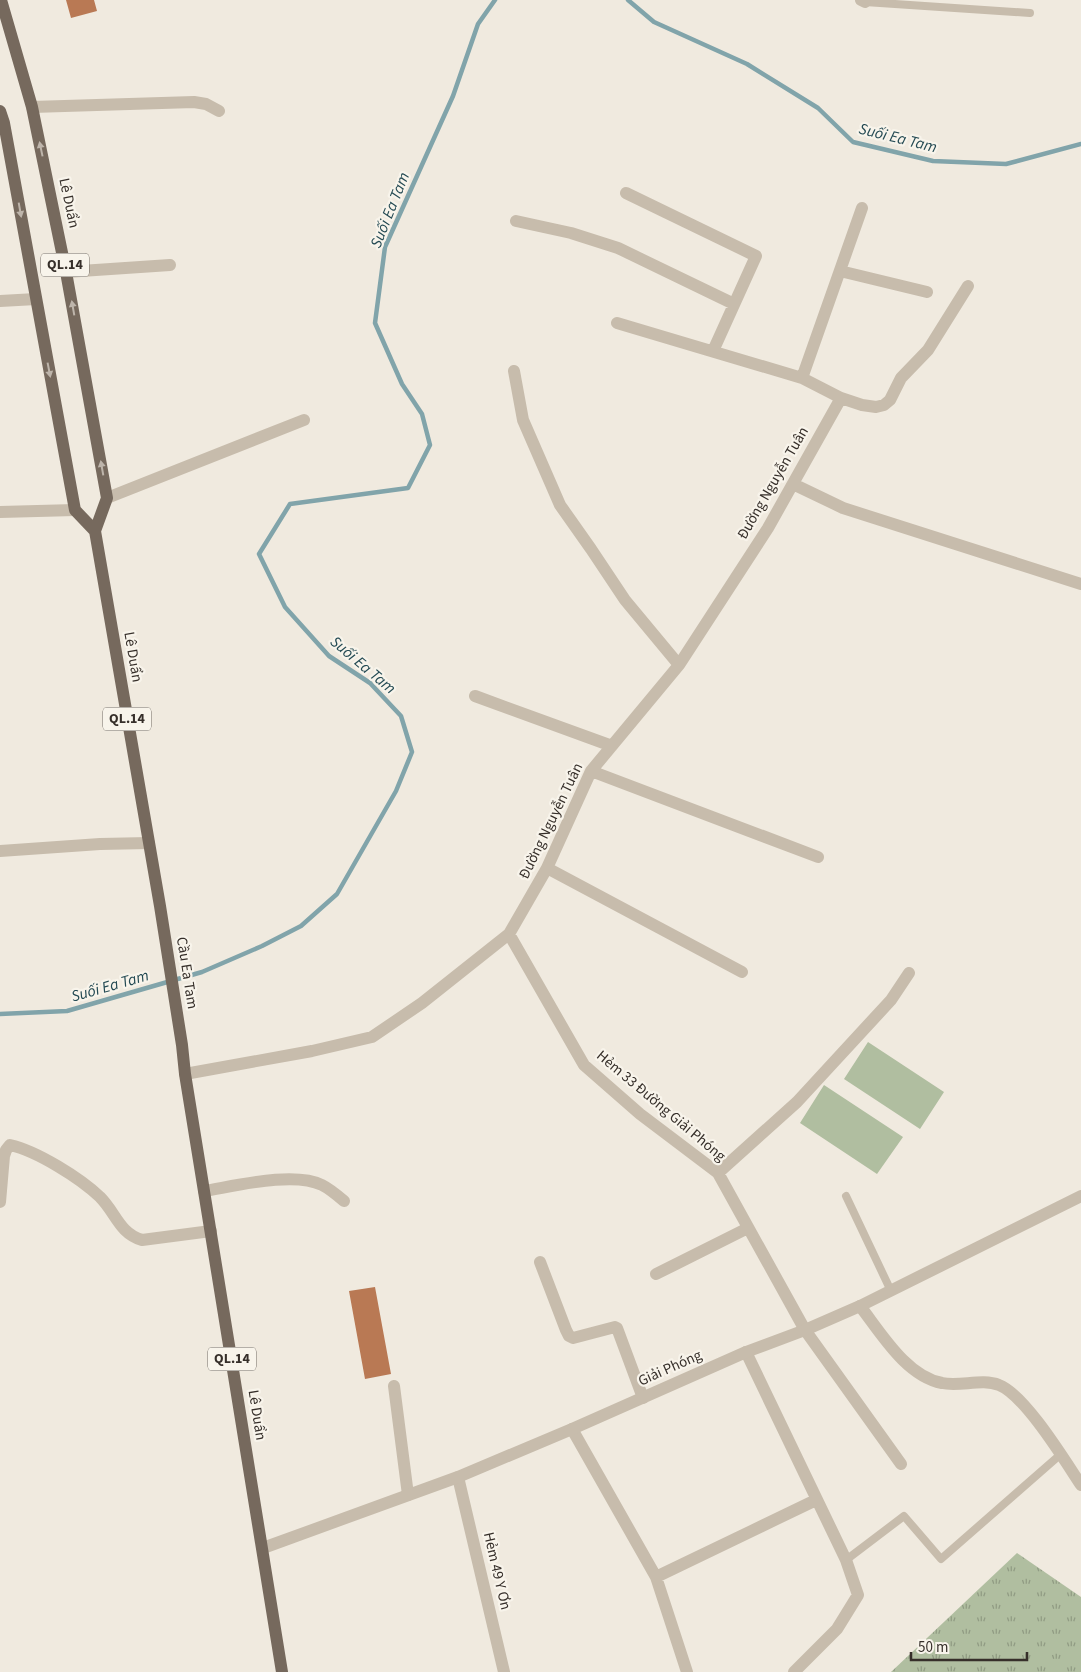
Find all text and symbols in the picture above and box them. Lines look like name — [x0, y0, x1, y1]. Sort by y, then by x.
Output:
water label: Suối Ea Tam — [857, 118, 939, 158]
one-way arrow — [37, 141, 45, 156]
water label: Suối Ea Tam — [365, 169, 415, 251]
street label: Lê Duẩn — [53, 176, 85, 230]
one-way arrow — [16, 203, 24, 219]
road number: QL.14 — [41, 254, 89, 276]
one-way arrow — [69, 300, 77, 315]
one-way arrow — [45, 362, 53, 378]
street label: Đường Nguyễn Tuân — [732, 423, 814, 543]
one-way arrow — [97, 459, 105, 475]
street label: Lê Duẩn — [118, 630, 148, 684]
water label: Suối Ea Tam — [325, 631, 401, 699]
road number: QL.14 — [103, 708, 151, 731]
street label: Đường Nguyễn Tuân — [514, 759, 588, 883]
street label: Cầu Ea Tam — [171, 935, 203, 1011]
water label: Suối Ea Tam — [69, 964, 151, 1008]
street label: Hẻm 33 Đường Giải Phóng — [592, 1046, 730, 1167]
street label: Giải Phóng — [635, 1344, 706, 1391]
road number: QL.14 — [208, 1348, 256, 1370]
street label: Lê Duẩn — [243, 1388, 271, 1442]
street label: Hẻm 49 Y Ơn — [478, 1530, 516, 1612]
scale bar — [911, 1630, 1027, 1662]
text: 50 m — [918, 1637, 948, 1658]

